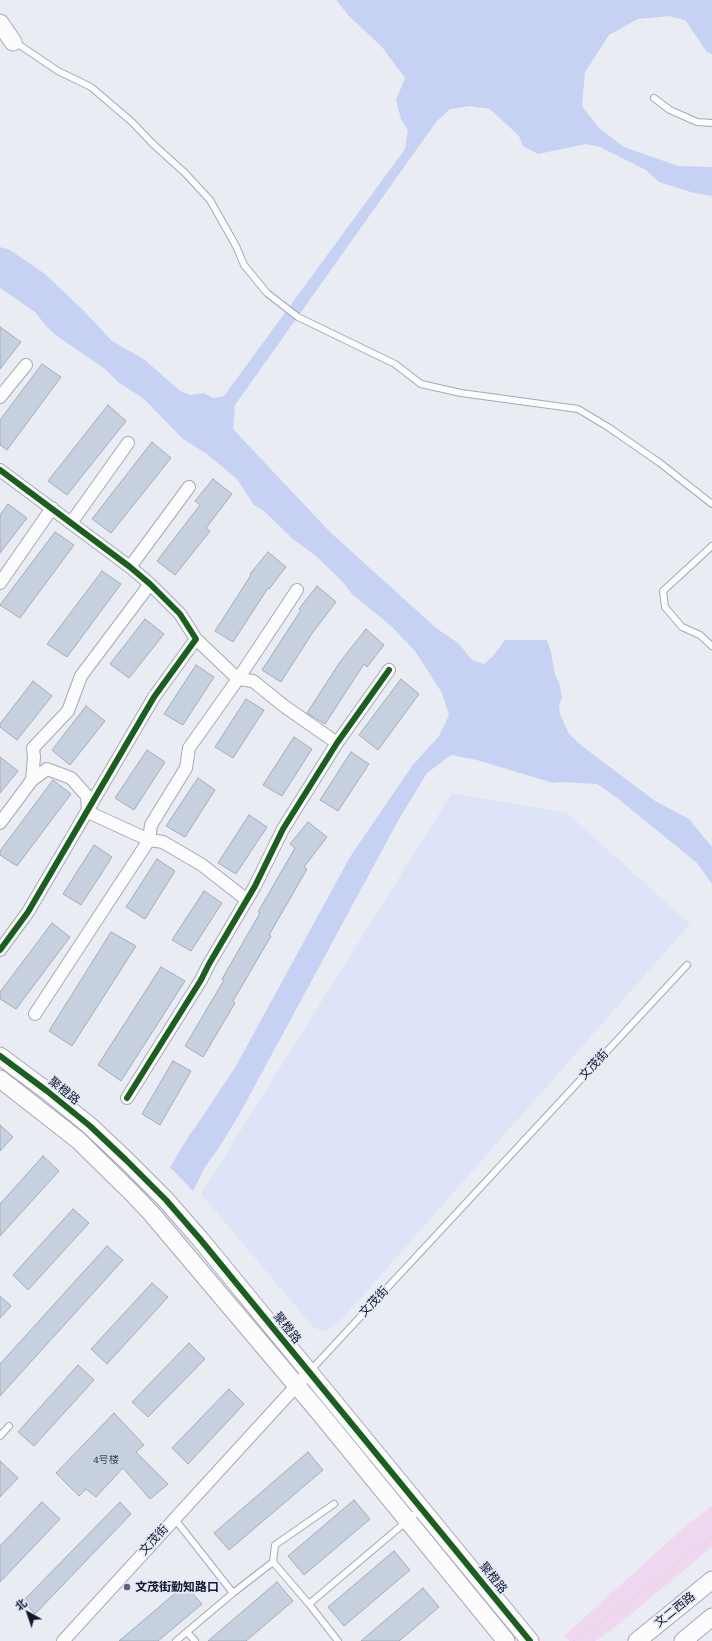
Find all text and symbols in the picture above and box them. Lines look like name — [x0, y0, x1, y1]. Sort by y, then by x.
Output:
street label: 文茂街 — [576, 1047, 612, 1083]
street label: 聚橙路 — [45, 1074, 83, 1108]
street label: 文茂街 — [356, 1284, 392, 1320]
street label: 聚橙路 — [270, 1309, 304, 1347]
house number: 4号楼 — [93, 1454, 119, 1466]
street label: 文茂街 — [137, 1522, 171, 1558]
street label: 聚橙路 — [476, 1559, 510, 1597]
place label: 文茂街勤知路口 — [135, 1580, 219, 1594]
marker: 文茂街勤知路口 — [122, 1582, 132, 1592]
street label: 文二西路 — [652, 1589, 698, 1631]
north arrow — [8, 1593, 48, 1633]
text: 北 — [11, 1594, 30, 1613]

